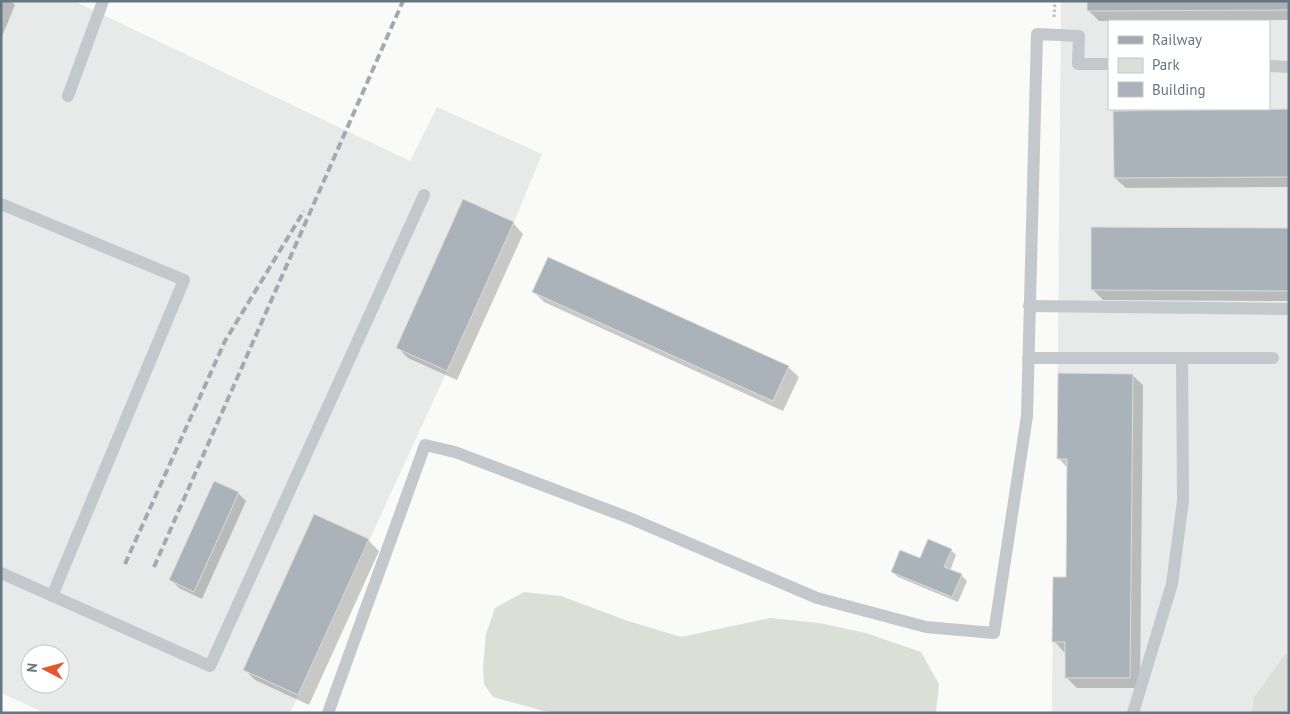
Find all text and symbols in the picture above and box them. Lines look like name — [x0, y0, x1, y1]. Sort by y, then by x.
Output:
legend — [1108, 20, 1270, 110]
text: Railway — [1152, 30, 1202, 49]
text: Park — [1152, 55, 1180, 74]
text: Building — [1152, 80, 1206, 99]
north arrow — [20, 644, 70, 694]
text: N — [23, 662, 42, 673]

